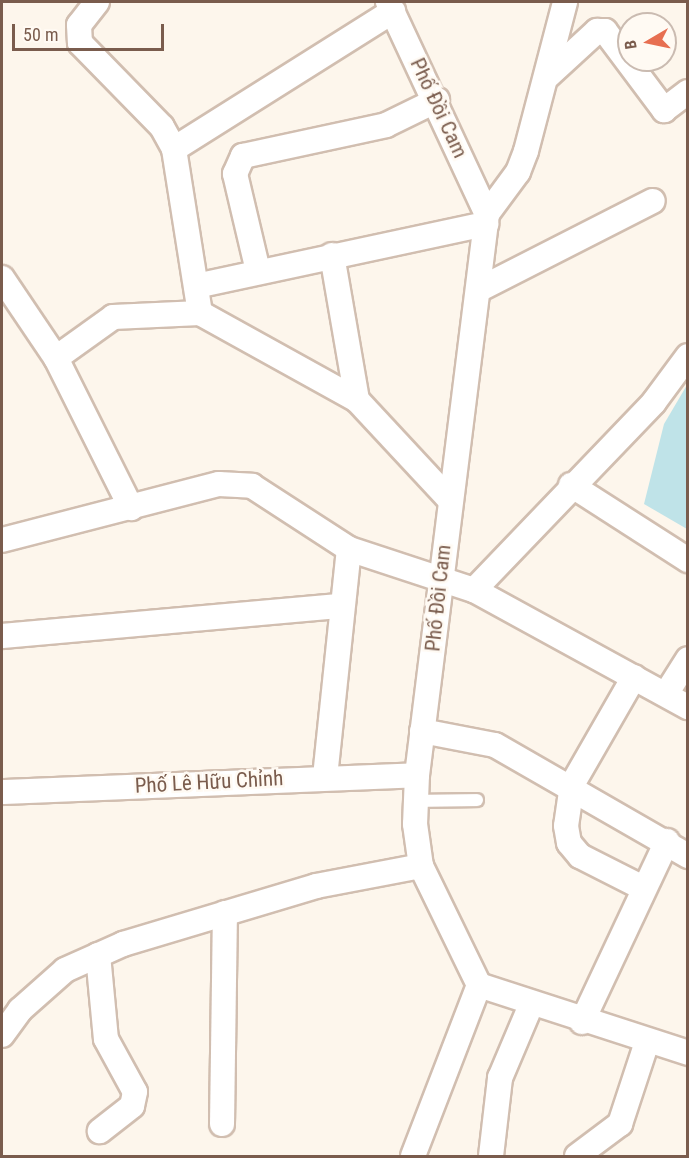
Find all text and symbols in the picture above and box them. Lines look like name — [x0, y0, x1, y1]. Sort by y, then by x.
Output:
scale bar — [15, 12, 166, 50]
north arrow — [617, 12, 677, 72]
text: 50 m — [23, 24, 58, 45]
text: B — [621, 39, 641, 51]
street label: Phố Đồi Cam — [405, 54, 473, 162]
street label: Phố Đồi Cam — [420, 543, 456, 653]
street label: Phố Lê Hữu Chỉnh — [134, 766, 284, 798]

